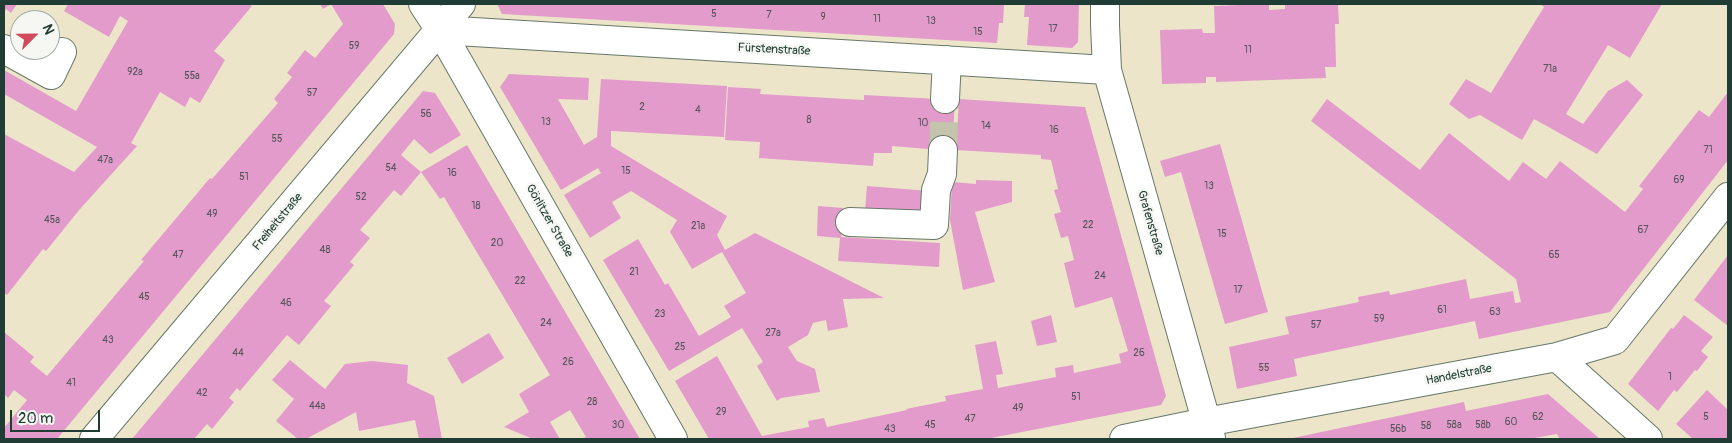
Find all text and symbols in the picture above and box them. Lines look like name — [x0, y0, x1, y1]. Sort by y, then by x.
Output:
house number: 5 — [711, 8, 717, 20]
house number: 7 — [766, 9, 772, 21]
north arrow — [10, 10, 60, 60]
house number: 9 — [820, 11, 826, 23]
house number: 11 — [873, 13, 881, 25]
house number: 13 — [926, 15, 936, 27]
text: N — [39, 22, 58, 37]
house number: 17 — [1048, 23, 1058, 35]
house number: 15 — [973, 26, 983, 38]
house number: 59 — [349, 40, 359, 52]
street label: Fürstenstraße — [737, 41, 811, 59]
house number: 11 — [1244, 44, 1252, 56]
house number: 71a — [1543, 63, 1557, 75]
house number: 92a — [127, 66, 143, 78]
house number: 55a — [184, 70, 200, 82]
house number: 57 — [307, 87, 317, 99]
house number: 2 — [639, 101, 645, 113]
house number: 4 — [695, 104, 701, 116]
house number: 56 — [420, 108, 432, 120]
house number: 8 — [806, 114, 812, 126]
house number: 13 — [541, 116, 551, 128]
house number: 10 — [918, 117, 928, 129]
house number: 14 — [981, 120, 991, 132]
house number: 16 — [1049, 124, 1059, 136]
house number: 55 — [272, 133, 282, 145]
house number: 71 — [1703, 144, 1713, 156]
house number: 47a — [97, 154, 113, 166]
house number: 54 — [385, 162, 397, 174]
house number: 15 — [621, 165, 631, 177]
house number: 16 — [447, 167, 457, 179]
house number: 51 — [239, 171, 249, 183]
house number: 69 — [1674, 174, 1684, 186]
house number: 13 — [1204, 180, 1214, 192]
street label: Görlitzer Straße — [522, 182, 576, 260]
street label: Grafenstraße — [1134, 189, 1166, 257]
street label: Freiheitstraße — [250, 190, 306, 254]
house number: 52 — [355, 191, 367, 203]
house number: 18 — [472, 200, 480, 212]
house number: 49 — [207, 208, 217, 220]
house number: 45a — [44, 214, 60, 226]
house number: 22 — [1082, 219, 1094, 231]
house number: 21a — [691, 220, 705, 232]
house number: 67 — [1637, 224, 1649, 236]
house number: 15 — [1217, 228, 1227, 240]
house number: 20 — [491, 237, 503, 249]
house number: 48 — [320, 244, 330, 256]
house number: 47 — [172, 249, 184, 261]
house number: 65 — [1548, 249, 1560, 261]
house number: 21 — [629, 266, 639, 278]
house number: 24 — [1094, 270, 1106, 282]
house number: 22 — [514, 275, 526, 287]
house number: 17 — [1233, 284, 1243, 296]
house number: 45 — [138, 291, 150, 303]
house number: 46 — [280, 297, 292, 309]
house number: 61 — [1437, 304, 1447, 316]
house number: 63 — [1489, 306, 1501, 318]
house number: 23 — [655, 308, 665, 320]
house number: 59 — [1374, 313, 1384, 325]
house number: 24 — [540, 317, 552, 329]
house number: 57 — [1311, 319, 1321, 331]
house number: 27a — [765, 327, 781, 339]
house number: 43 — [102, 334, 114, 346]
house number: 25 — [674, 341, 686, 353]
house number: 44 — [232, 347, 244, 359]
house number: 26 — [1133, 347, 1145, 359]
house number: 26 — [562, 356, 574, 368]
house number: 55 — [1259, 362, 1269, 374]
street label: Handelstraße — [1425, 362, 1493, 388]
house number: 1 — [1668, 371, 1672, 383]
house number: 41 — [66, 377, 76, 389]
house number: 42 — [196, 387, 208, 399]
house number: 51 — [1071, 391, 1081, 403]
house number: 28 — [587, 396, 597, 408]
scale bar — [12, 400, 102, 432]
house number: 44a — [309, 400, 325, 412]
house number: 49 — [1013, 402, 1023, 414]
house number: 29 — [716, 406, 726, 418]
text: 20 m — [18, 409, 53, 428]
house number: 62 — [1532, 411, 1544, 423]
house number: 5 — [1703, 411, 1709, 423]
house number: 47 — [964, 413, 976, 425]
house number: 60 — [1505, 416, 1517, 428]
house number: 30 — [612, 419, 624, 431]
house number: 45 — [924, 419, 936, 431]
house number: 58a — [1446, 419, 1462, 431]
house number: 58b — [1475, 419, 1491, 431]
house number: 58 — [1421, 420, 1431, 432]
house number: 43 — [884, 423, 896, 435]
house number: 56b — [1390, 423, 1406, 435]

